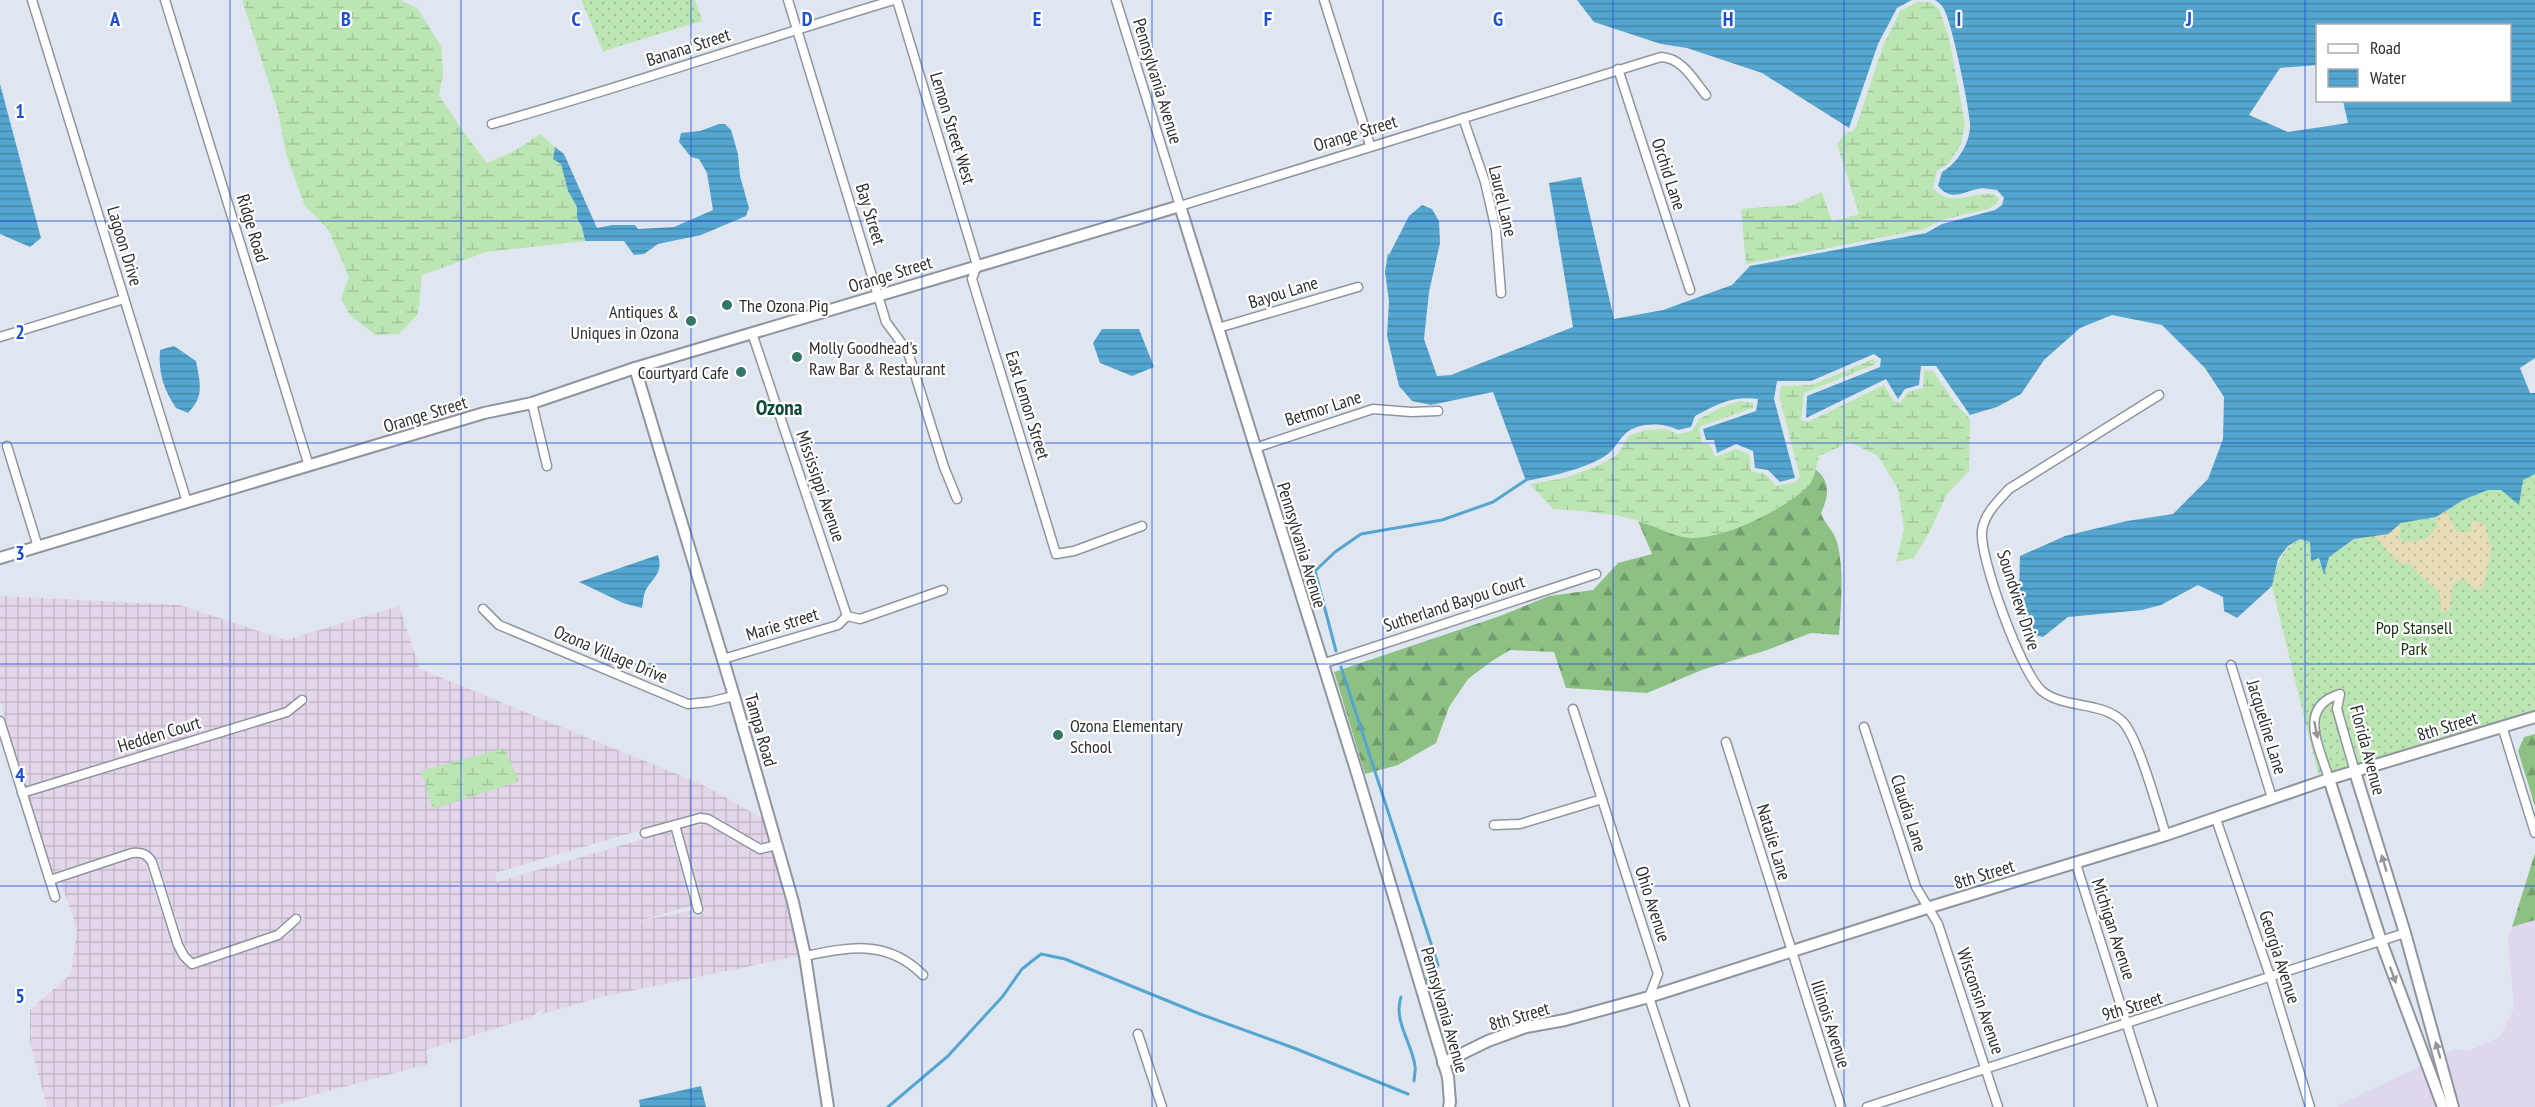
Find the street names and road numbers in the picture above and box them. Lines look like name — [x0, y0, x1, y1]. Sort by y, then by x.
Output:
street label: Pennsylvania Avenue — [1128, 16, 1188, 146]
street label: Banana Street — [643, 23, 733, 71]
street label: Lemon Street West — [925, 69, 981, 187]
street label: Orange Street — [1310, 109, 1400, 157]
street label: Orchid Lane — [1647, 135, 1691, 213]
street label: Laurel Lane — [1484, 163, 1522, 239]
street label: Bay Street — [851, 181, 891, 248]
street label: Ridge Road — [232, 191, 274, 265]
street label: Lagoon Drive — [102, 203, 148, 289]
street label: Orange Street — [845, 250, 935, 298]
street label: Bayou Lane — [1245, 271, 1321, 313]
street label: East Lemon Street — [1001, 348, 1055, 462]
street label: Betmor Lane — [1282, 385, 1364, 431]
street label: Orange Street — [380, 390, 470, 438]
street label: Mississippi Avenue — [791, 427, 851, 545]
street label: Pennsylvania Avenue — [1272, 480, 1332, 610]
street label: Soundview Drive — [1992, 547, 2046, 653]
street label: Sutherland Bayou Court — [1380, 569, 1528, 637]
street label: Marie street — [743, 602, 821, 646]
street label: Ozona Village Drive — [551, 620, 671, 688]
street label: Jacqueline Lane — [2241, 676, 2292, 777]
street label: Tampa Road — [740, 691, 782, 769]
street label: Florida Avenue — [2345, 703, 2391, 797]
street label: 8th Street — [2414, 706, 2480, 746]
street label: Hedden Court — [115, 710, 203, 757]
street label: Claudia Lane — [1886, 771, 1932, 855]
street label: Natalie Lane — [1752, 801, 1796, 883]
street label: 8th Street — [1951, 854, 2017, 894]
street label: Ohio Avenue — [1630, 863, 1676, 945]
street label: Michigan Avenue — [2087, 875, 2141, 983]
street label: Georgia Avenue — [2254, 908, 2306, 1006]
street label: Pennsylvania Avenue — [1416, 944, 1474, 1076]
street label: Wisconsin Avenue — [1952, 945, 2010, 1057]
street label: Illinois Avenue — [1806, 977, 1856, 1071]
street label: 9th Street — [2099, 986, 2165, 1026]
street label: 8th Street — [1486, 996, 1552, 1036]

